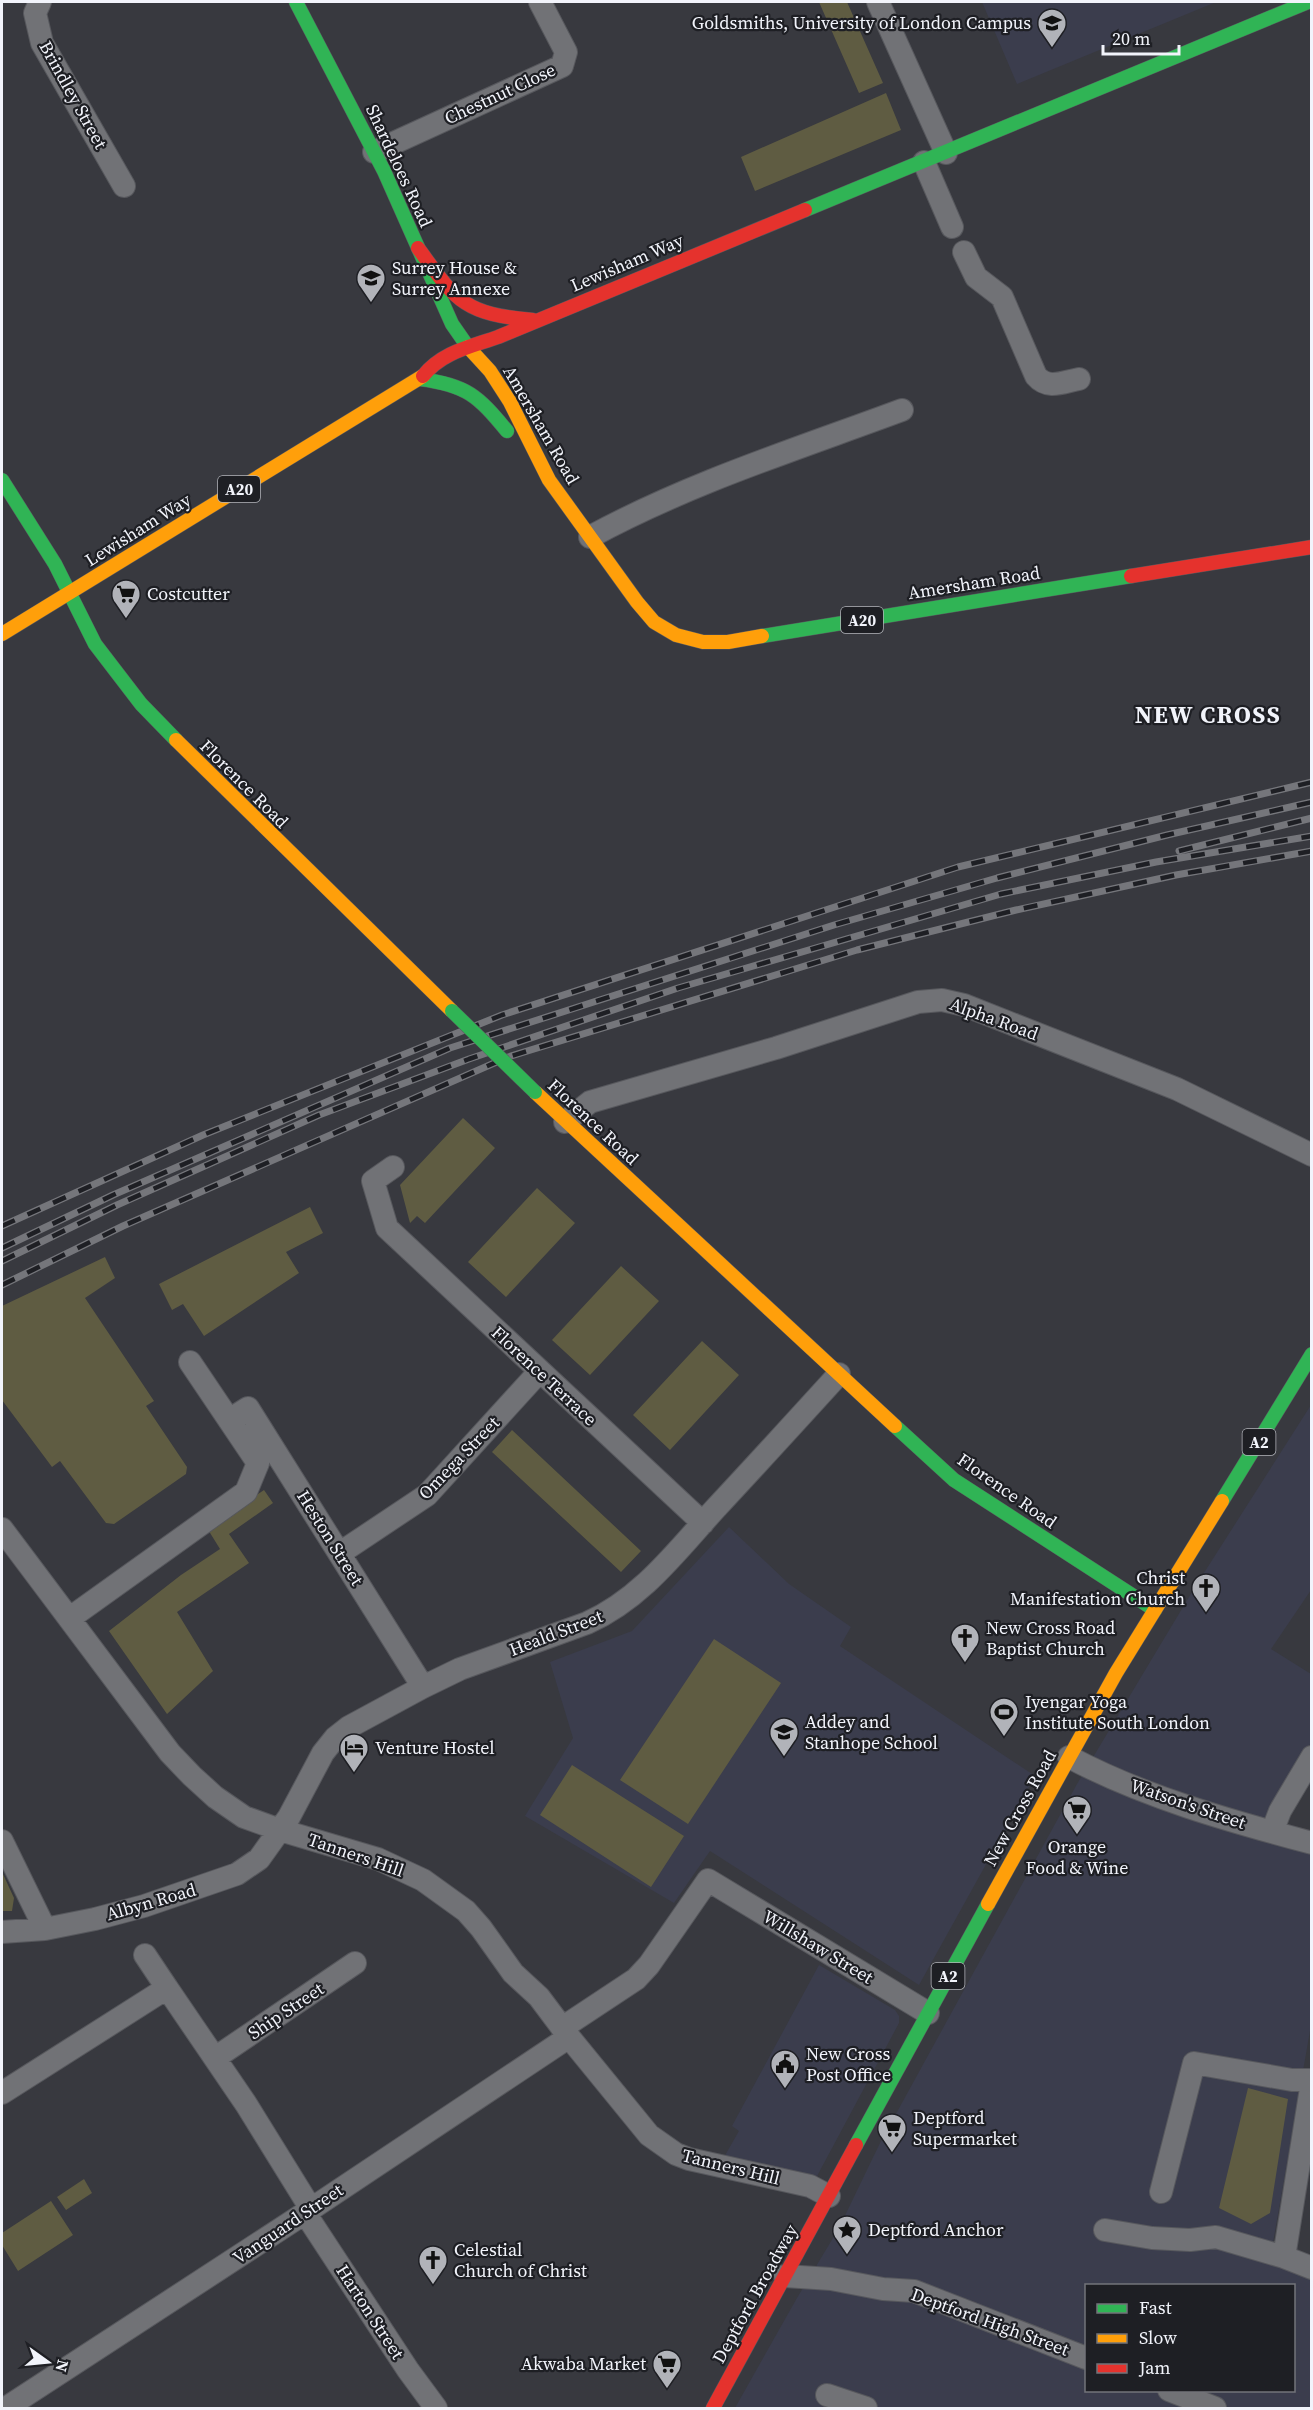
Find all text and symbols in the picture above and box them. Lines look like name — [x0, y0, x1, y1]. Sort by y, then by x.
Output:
school or university icon: Goldsmiths, University of London Campus — [1036, 7, 1068, 49]
place label: Goldsmiths, University of London Campus — [692, 10, 1031, 35]
scale bar — [1103, 18, 1180, 56]
text: 20 m — [1112, 26, 1150, 51]
street label: Brindley Street — [33, 36, 113, 153]
street label: Chestnut Close — [440, 57, 559, 130]
street label: Shardeloes Road — [360, 100, 439, 231]
street label: Lewisham Way — [566, 227, 688, 298]
place label: Surrey House & Surrey Annexe — [392, 255, 517, 301]
school or university icon: Surrey House & Surrey Annexe — [355, 262, 387, 304]
street label: Amersham Road — [497, 361, 586, 489]
road number: A20 — [218, 476, 260, 502]
street label: Lewisham Way — [80, 487, 196, 572]
street label: Amersham Road — [906, 560, 1042, 605]
supermarket icon: Costcutter — [110, 578, 142, 620]
place label: Costcutter — [147, 581, 230, 606]
road number: A20 — [841, 607, 883, 633]
district label: NEW CROSS — [1135, 698, 1281, 731]
street label: Florence Road — [194, 734, 294, 834]
street label: Alpha Road — [947, 991, 1042, 1046]
street label: Florence Road — [542, 1073, 644, 1170]
street label: Florence Terrace — [486, 1320, 603, 1431]
street label: Omega Street — [412, 1410, 505, 1505]
road number: A2 — [1242, 1429, 1276, 1455]
street label: Florence Road — [953, 1447, 1062, 1534]
street label: Heston Street — [291, 1485, 370, 1590]
place label: Christ Manifestation Church — [1010, 1565, 1185, 1611]
church icon: Christ Manifestation Church — [1190, 1572, 1222, 1614]
street label: Heald Street — [505, 1603, 606, 1662]
place label: New Cross Road Baptist Church — [986, 1615, 1115, 1661]
church icon: New Cross Road Baptist Church — [949, 1622, 981, 1664]
place label: Iyengar Yoga Institute South London — [1025, 1689, 1210, 1735]
sports icon: Iyengar Yoga Institute South London — [988, 1696, 1020, 1738]
place label: Addey and Stanhope School — [805, 1709, 938, 1755]
school or university icon: Addey and Stanhope School — [768, 1716, 800, 1758]
hotel icon: Venture Hostel — [338, 1732, 370, 1774]
place label: Venture Hostel — [375, 1735, 495, 1760]
street label: New Cross Road — [977, 1745, 1062, 1870]
street label: Watson's Street — [1127, 1772, 1249, 1835]
supermarket icon: Orange Food & Wine — [1061, 1794, 1093, 1836]
street label: Tanners Hill — [305, 1826, 407, 1883]
place label: Orange Food & Wine — [1026, 1834, 1128, 1880]
street label: Albyn Road — [103, 1877, 199, 1926]
street label: Willshaw Street — [758, 1904, 878, 1989]
road number: A2 — [932, 1963, 964, 1989]
street label: Ship Street — [243, 1976, 329, 2045]
place label: New Cross Post Office — [806, 2041, 891, 2087]
public building icon: New Cross Post Office — [769, 2048, 801, 2090]
place label: Deptford Supermarket — [913, 2105, 1017, 2151]
supermarket icon: Deptford Supermarket — [876, 2112, 908, 2154]
street label: Tanners Hill — [680, 2142, 783, 2191]
street label: Vanguard Street — [228, 2177, 348, 2270]
place icon: Deptford Anchor — [831, 2214, 863, 2256]
place label: Deptford Anchor — [868, 2217, 1004, 2242]
street label: Deptford Broadway — [706, 2219, 804, 2368]
place label: Celestial Church of Christ — [454, 2237, 587, 2283]
church icon: Celestial Church of Christ — [417, 2244, 449, 2286]
street label: Harton Street — [330, 2260, 410, 2364]
street label: Deptford High Street — [908, 2281, 1073, 2362]
legend — [1085, 2284, 1295, 2392]
text: Fast — [1139, 2295, 1172, 2320]
text: Slow — [1139, 2325, 1177, 2350]
north arrow — [18, 2332, 78, 2392]
supermarket icon: Akwaba Market — [651, 2348, 683, 2390]
place label: Akwaba Market — [521, 2351, 646, 2376]
text: Jam — [1138, 2355, 1171, 2380]
text: N — [50, 2357, 75, 2375]

